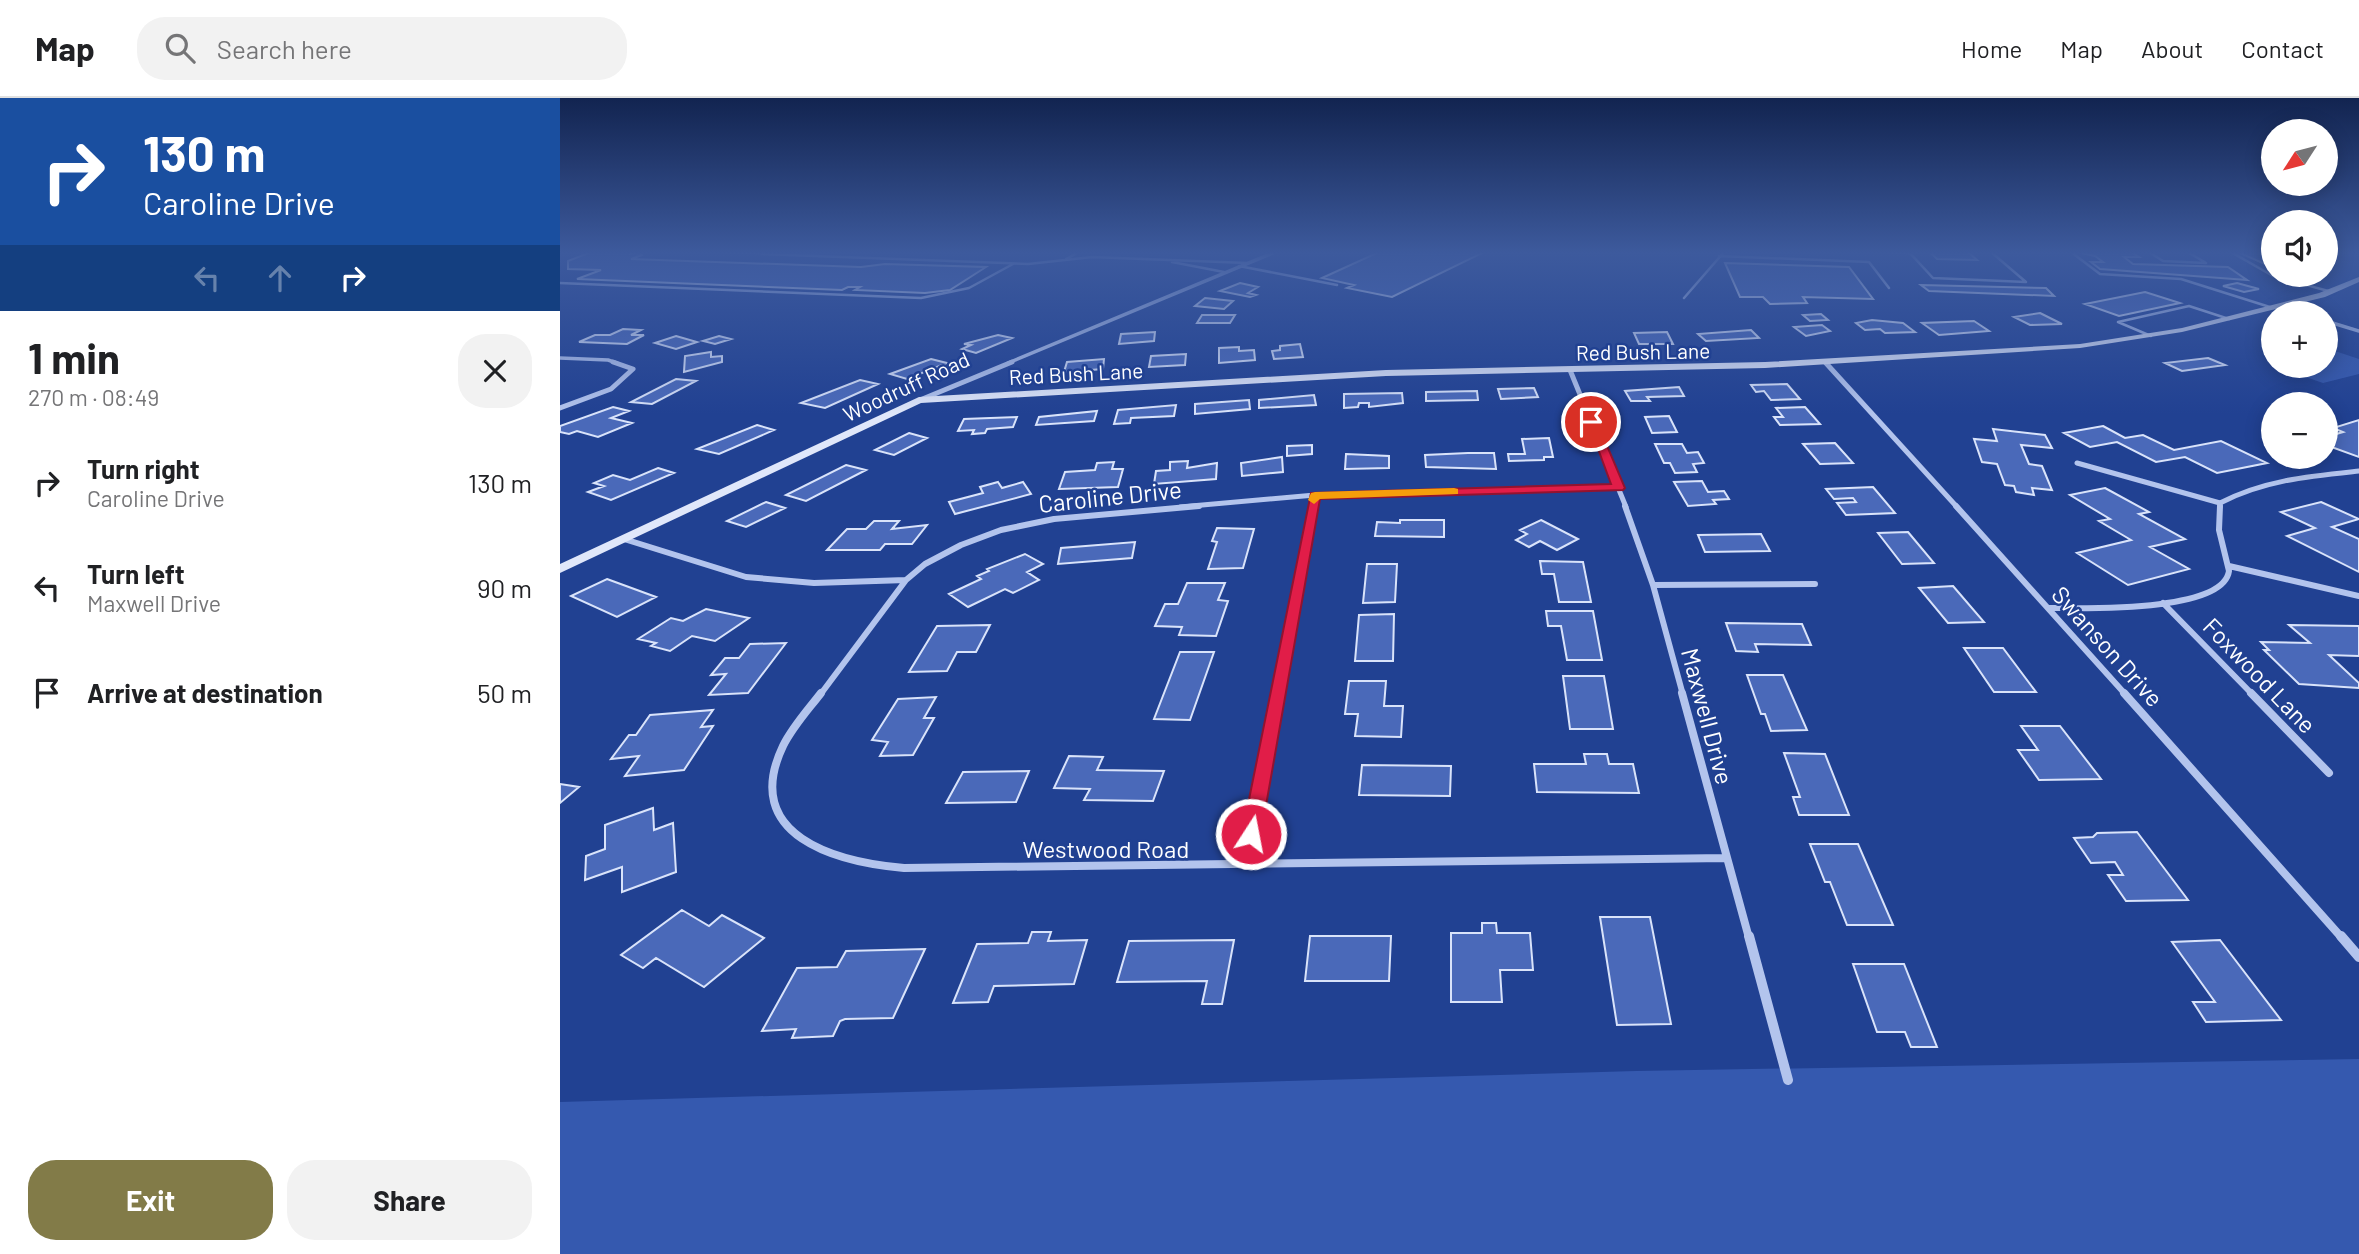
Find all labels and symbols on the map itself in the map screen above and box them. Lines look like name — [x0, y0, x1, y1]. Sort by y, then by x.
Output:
north arrow — [2261, 119, 2338, 196]
street label: Red Bush Lane — [1576, 337, 1710, 365]
street label: Woodruff Road — [839, 346, 973, 426]
street label: Red Bush Lane — [1008, 357, 1144, 389]
pin — [1561, 392, 1621, 452]
street label: Caroline Drive — [1037, 474, 1183, 518]
street label: Swanson Drive — [2046, 580, 2170, 712]
street label: Foxwood Lane — [2198, 611, 2322, 739]
street label: Maxwell Drive — [1676, 645, 1740, 787]
position arrow — [1214, 797, 1288, 871]
street label: Westwood Road — [1023, 834, 1189, 863]

